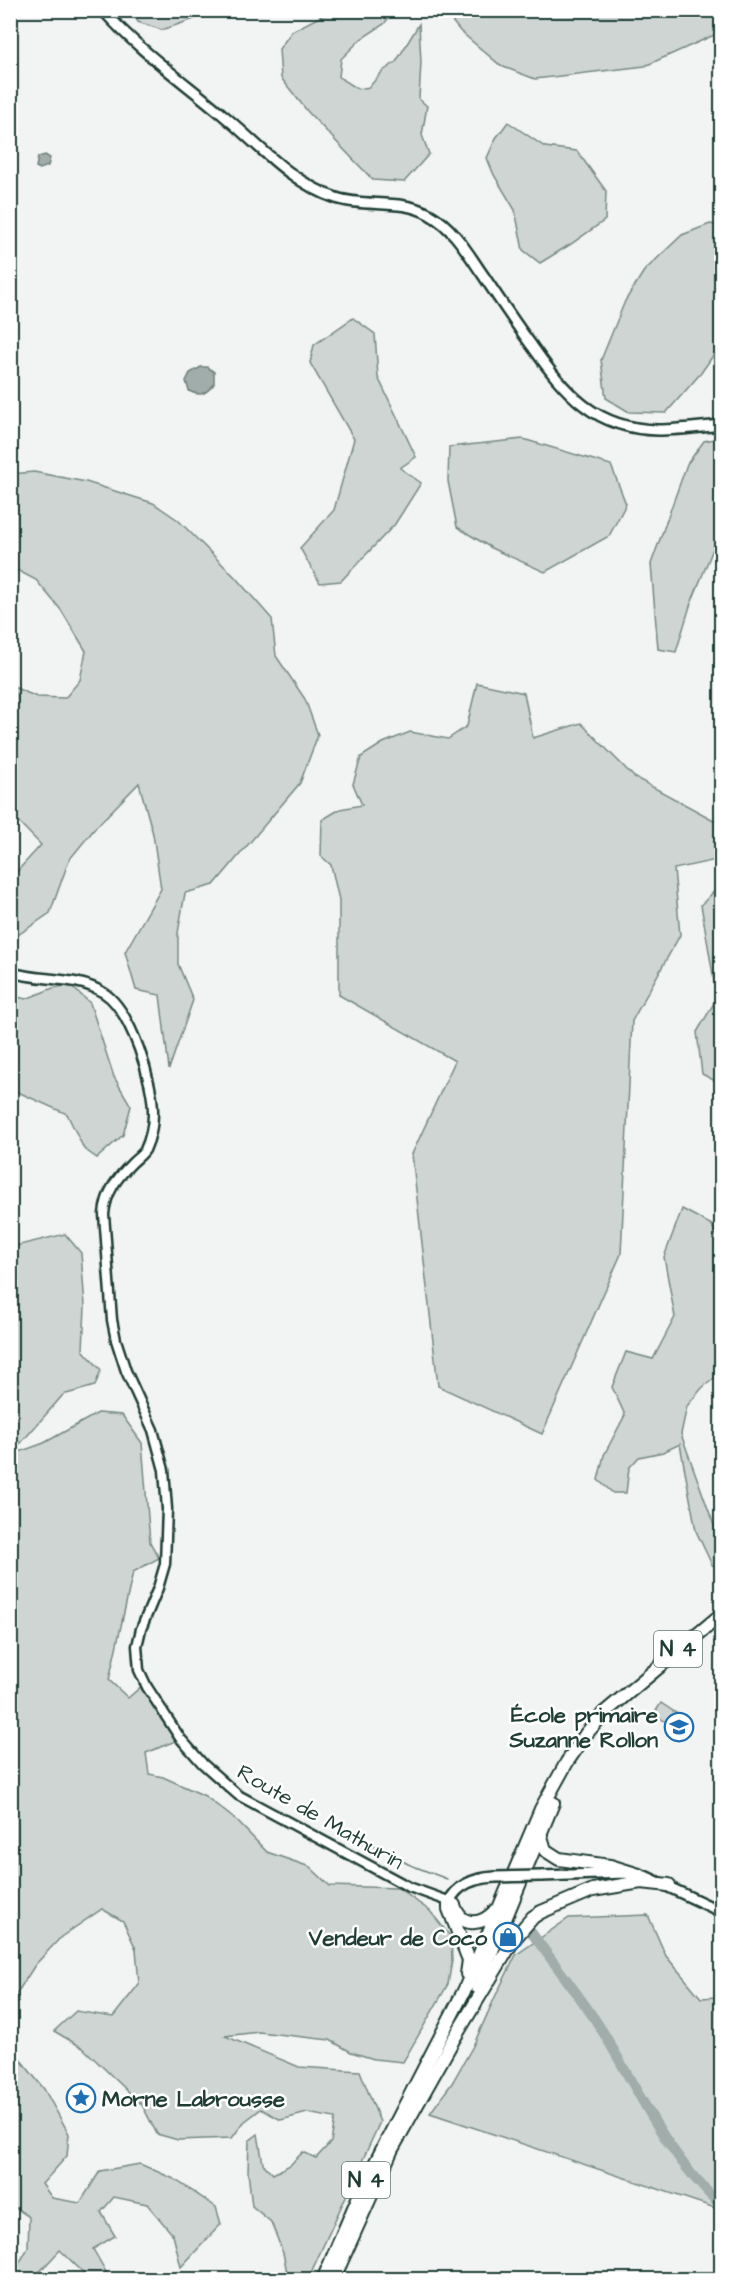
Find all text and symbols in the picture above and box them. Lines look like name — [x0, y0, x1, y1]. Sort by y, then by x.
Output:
road number: N 4 — [654, 1631, 702, 1667]
place label: École primaire Suzanne Rollon — [509, 1700, 658, 1756]
school or university icon: École primaire Suzanne Rollon — [663, 1711, 695, 1743]
street label: Route de Mathurin — [231, 1757, 409, 1878]
shop icon: Vendeur de Coco — [492, 1921, 524, 1953]
place label: Vendeur de Coco — [308, 1923, 488, 1954]
place icon: Morne Labrousse — [65, 2082, 97, 2114]
place label: Morne Labrousse — [102, 2084, 285, 2115]
road number: N 4 — [342, 2162, 390, 2198]

